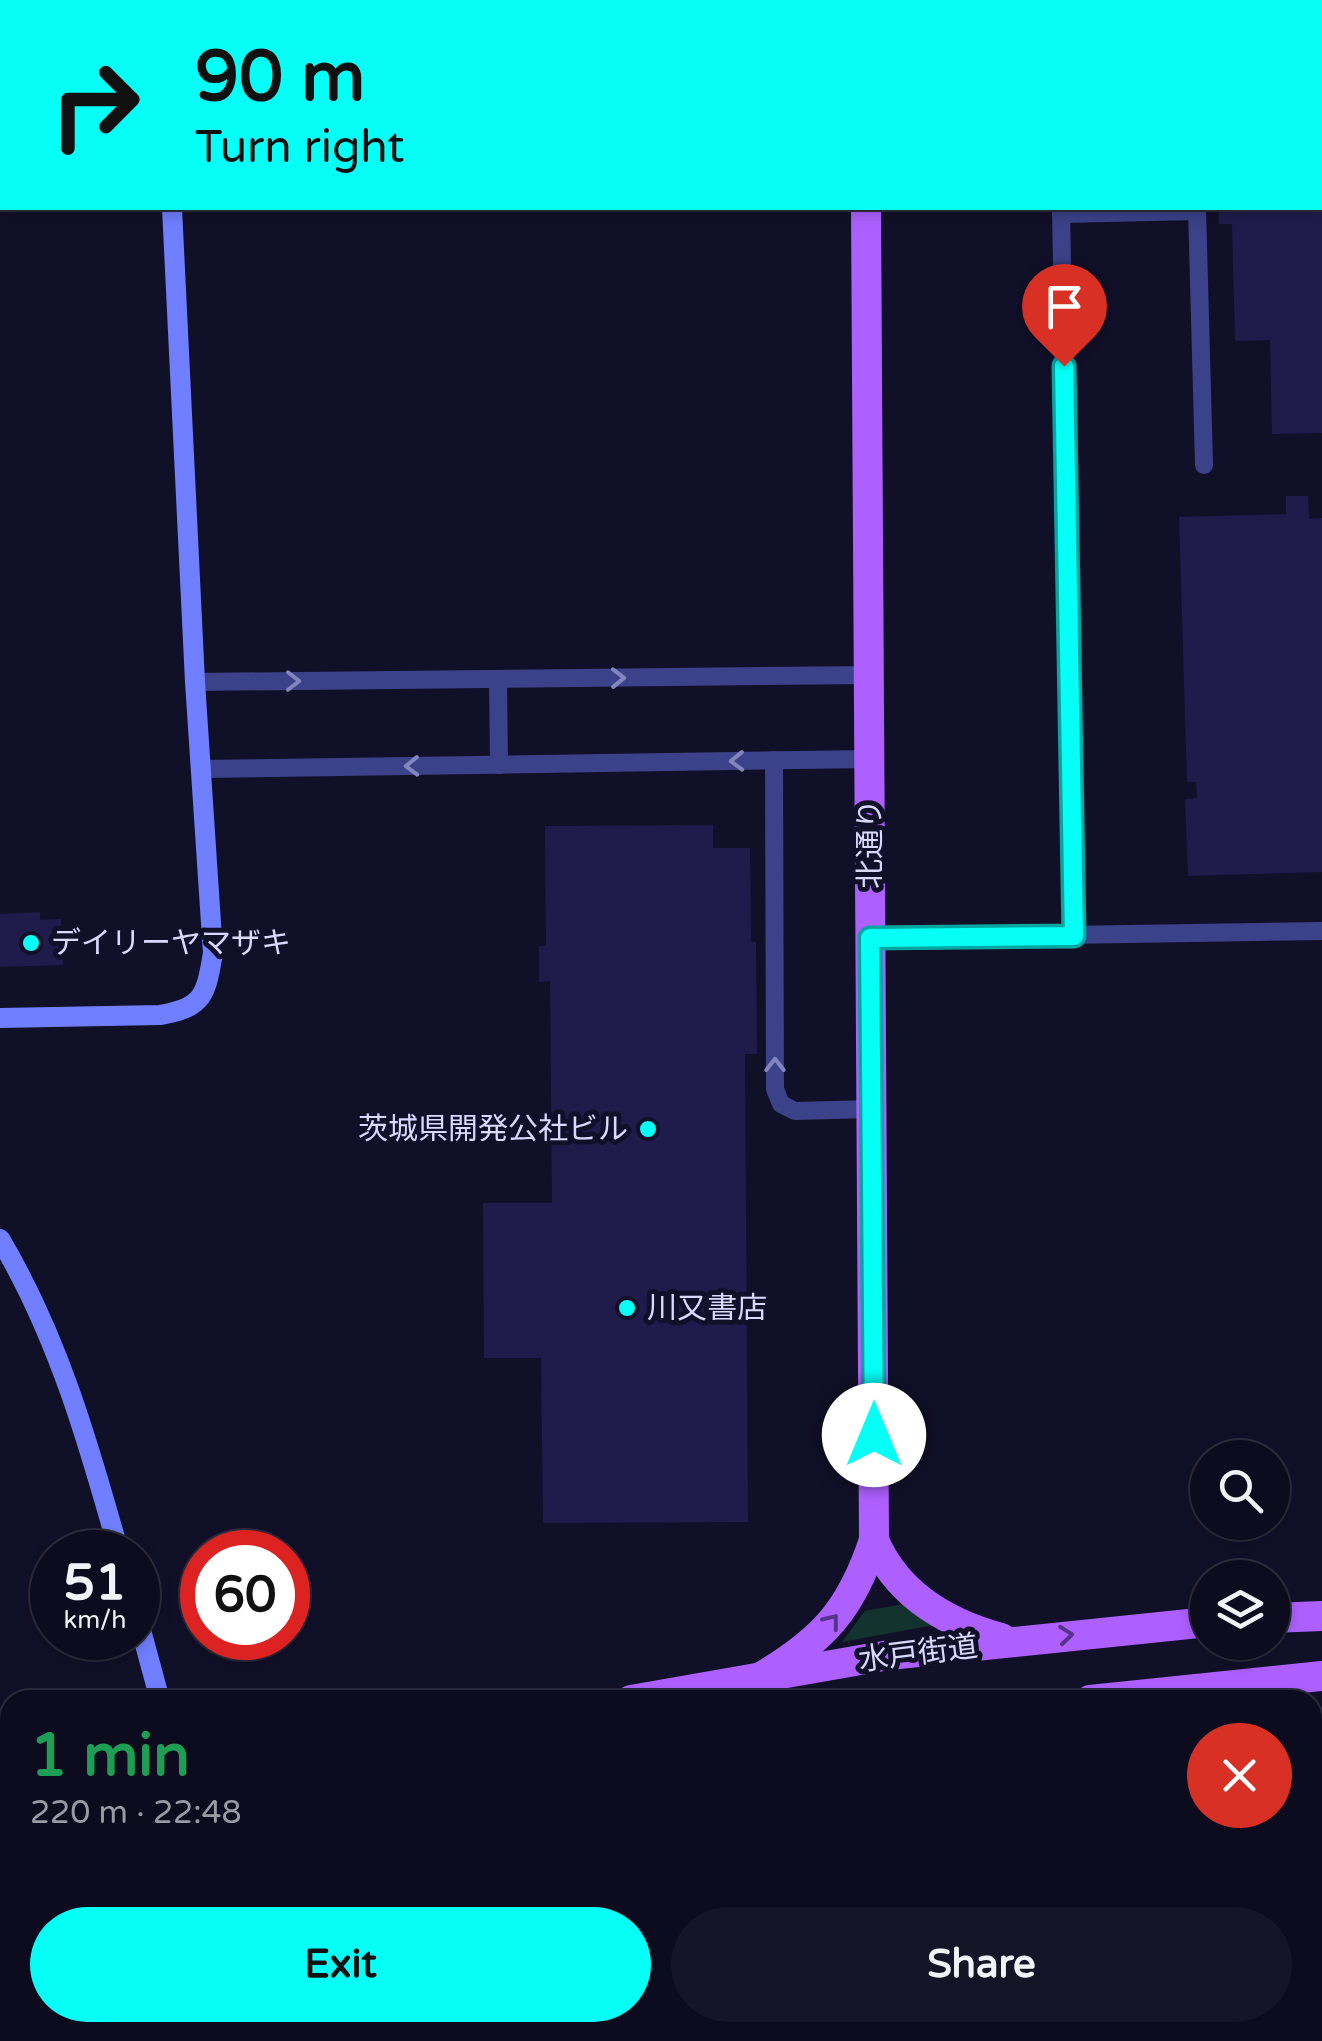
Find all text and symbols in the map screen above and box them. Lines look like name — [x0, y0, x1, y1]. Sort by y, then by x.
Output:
text: 90 m — [195, 36, 365, 120]
icon: right — [30, 40, 160, 170]
text: Turn right — [195, 121, 404, 175]
pin — [1022, 264, 1107, 367]
icon: arrive — [1037, 279, 1092, 334]
one-way arrow — [610, 667, 626, 689]
one-way arrow — [286, 670, 301, 692]
one-way arrow — [728, 750, 744, 772]
one-way arrow — [403, 755, 418, 777]
street label: 北通り — [852, 799, 889, 889]
place label: デイリーヤマザキ — [51, 925, 291, 962]
marker: デイリーヤマザキ — [20, 932, 42, 954]
one-way arrow — [764, 1056, 786, 1072]
place label: 茨城県開発公社ビル — [358, 1111, 628, 1148]
marker: 茨城県開発公社ビル — [637, 1118, 659, 1140]
place label: 川又書店 — [647, 1290, 767, 1327]
marker: 川又書店 — [616, 1297, 638, 1319]
position arrow — [822, 1383, 926, 1487]
map controls — [1190, 1440, 1290, 1660]
button: search — [1190, 1440, 1290, 1540]
speed limit sign: 60 — [180, 1530, 310, 1660]
text: 51 — [64, 1553, 126, 1613]
button: layers — [1190, 1560, 1290, 1660]
text: km/h — [64, 1605, 126, 1635]
one-way arrow — [820, 1614, 838, 1632]
one-way arrow — [1058, 1625, 1074, 1646]
street label: 水戸街道 — [856, 1628, 980, 1679]
text: 1 min — [30, 1720, 190, 1792]
button: close — [1187, 1723, 1292, 1828]
text: 220 m · 22:48 — [30, 1794, 242, 1832]
button: Exit — [30, 1907, 651, 2022]
button: Share — [671, 1907, 1292, 2022]

